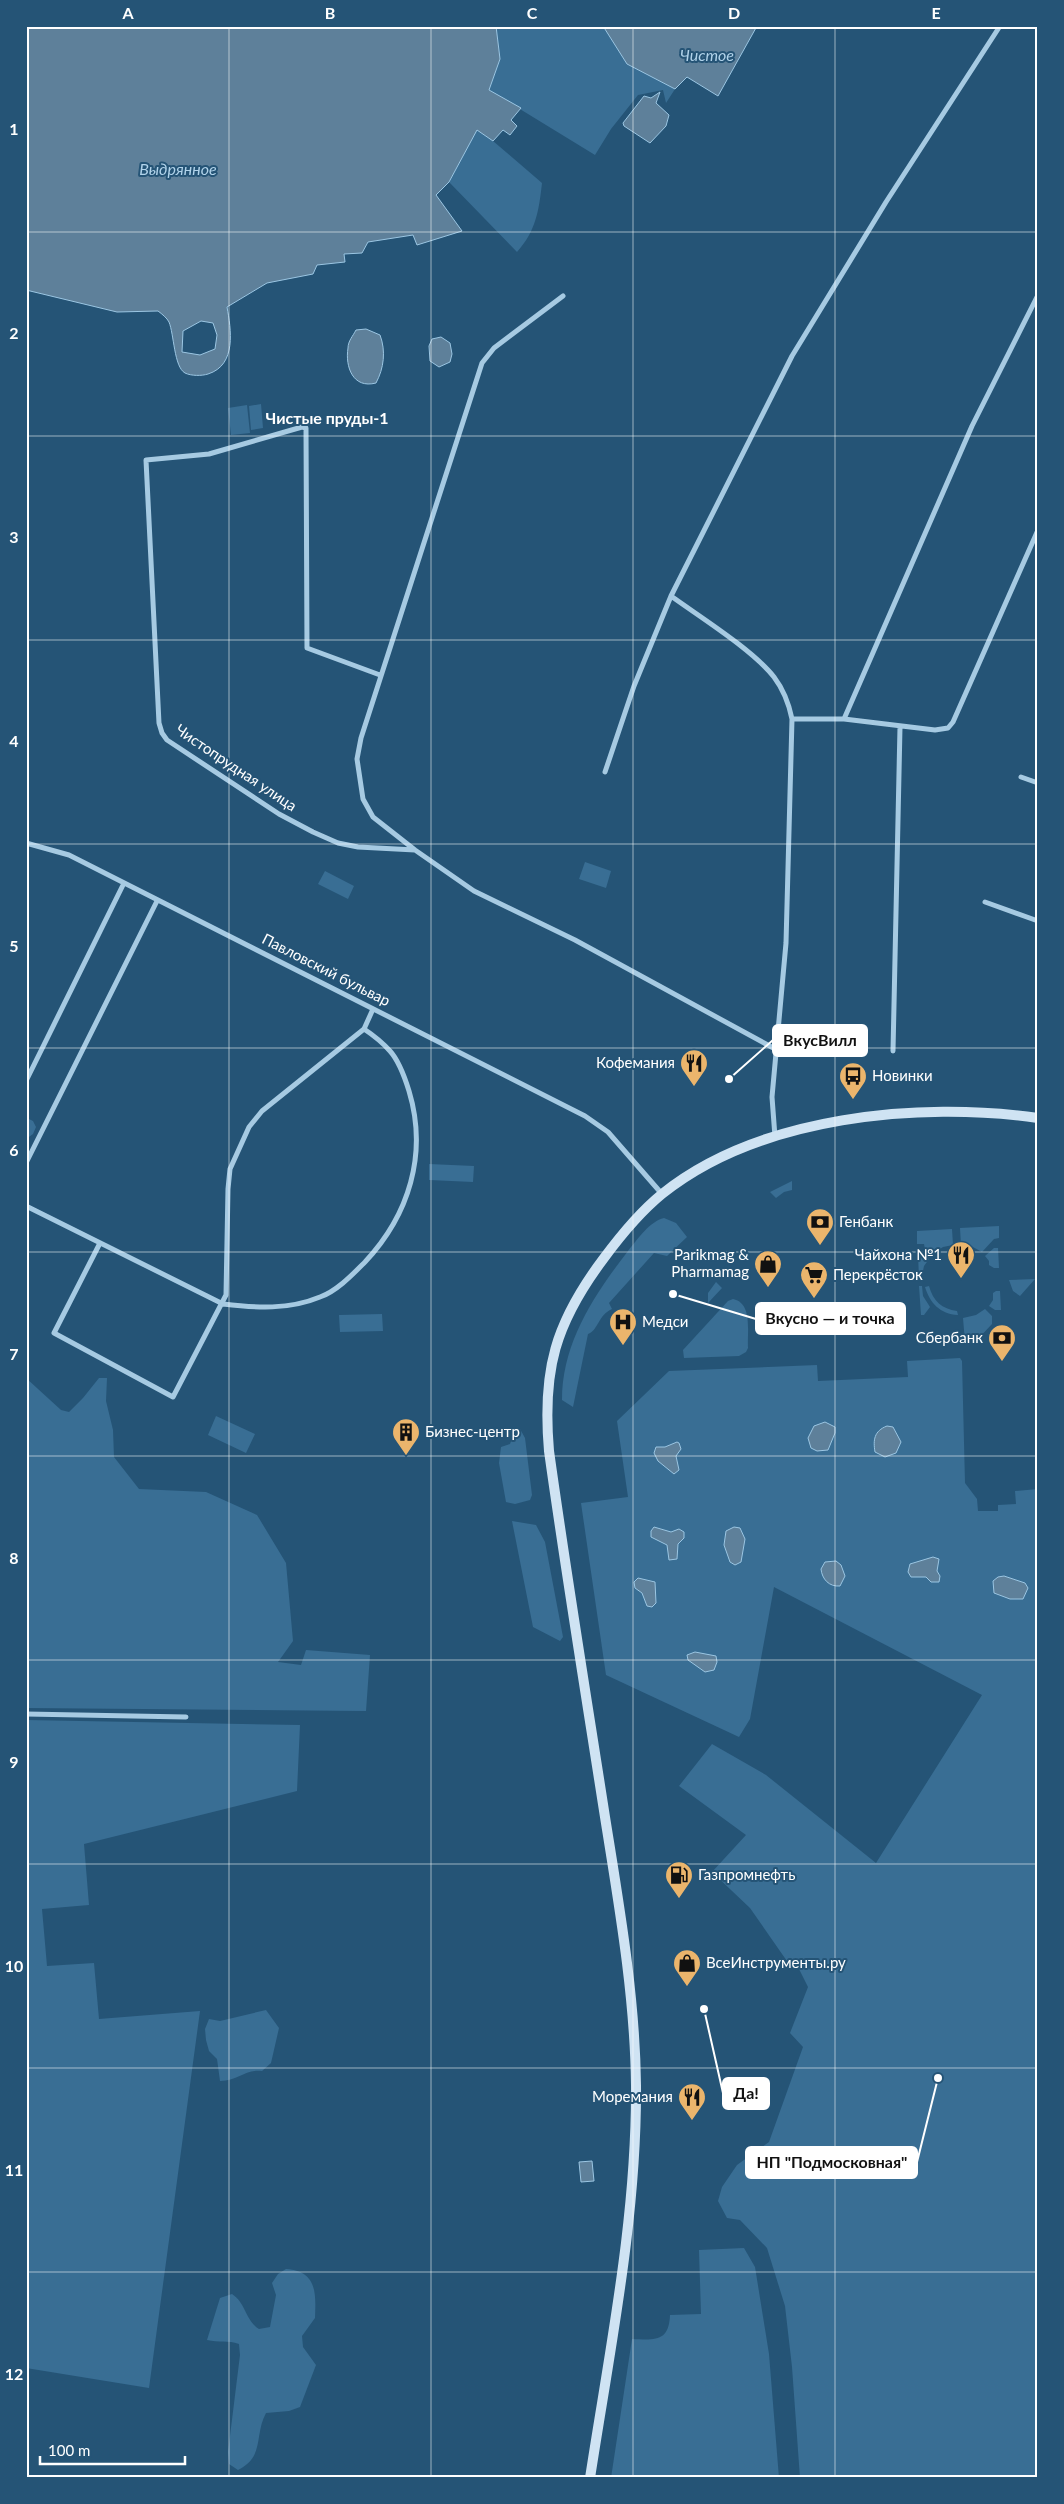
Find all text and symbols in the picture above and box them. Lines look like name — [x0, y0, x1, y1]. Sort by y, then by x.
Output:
text: A — [121, 3, 134, 22]
text: B — [325, 3, 335, 22]
text: C — [527, 3, 538, 22]
text: D — [728, 3, 740, 22]
text: E — [931, 3, 941, 22]
water label: Чистое — [680, 45, 734, 64]
text: 1 — [9, 119, 19, 138]
water label: Выдрянное — [139, 159, 217, 178]
text: 2 — [9, 323, 19, 342]
district label: Чистые пруды-1 — [265, 408, 389, 427]
text: 3 — [9, 527, 19, 546]
street label: Чистопрудная улица — [172, 720, 301, 814]
text: 4 — [9, 731, 19, 750]
street label: Павловский бульвар — [259, 929, 393, 1009]
text: 5 — [9, 936, 19, 955]
callout: ВкусВилл — [773, 1025, 867, 1056]
text: ВкусВилл — [783, 1030, 857, 1049]
restaurant icon: Кофемания — [679, 1048, 709, 1087]
place label: Кофемания — [596, 1053, 675, 1071]
bus stop icon: Новинки — [838, 1061, 868, 1100]
place label: Новинки — [872, 1066, 933, 1084]
text: 6 — [9, 1140, 19, 1159]
bank icon: Генбанк — [805, 1207, 835, 1246]
place label: Генбанк — [839, 1212, 894, 1230]
restaurant icon: Чайхона №1 — [946, 1240, 976, 1279]
place label: Parikmag & Pharmamag — [671, 1245, 749, 1280]
place label: Чайхона №1 — [855, 1245, 942, 1263]
shop icon: Parikmag & Pharmamag — [753, 1249, 783, 1288]
supermarket icon: Перекрёсток — [799, 1260, 829, 1299]
place label: Перекрёсток — [833, 1265, 923, 1283]
callout: Вкусно — и точка — [756, 1303, 905, 1334]
hospital icon: Медси — [608, 1307, 638, 1346]
text: Вкусно — и точка — [765, 1308, 895, 1327]
place label: Медси — [642, 1312, 689, 1330]
bank icon: Сбербанк — [987, 1323, 1017, 1362]
place label: Сбербанк — [916, 1328, 983, 1346]
text: 7 — [9, 1344, 19, 1363]
building icon: Бизнес-центр — [391, 1417, 421, 1456]
place label: Бизнес-центр — [425, 1422, 520, 1440]
text: 8 — [9, 1548, 19, 1567]
text: 9 — [9, 1752, 19, 1771]
fuel station icon: Газпромнефть — [664, 1860, 694, 1899]
place label: Газпромнефть — [698, 1865, 795, 1883]
shop icon: ВсеИнструменты.ру — [672, 1948, 702, 1987]
place label: ВсеИнструменты.ру — [706, 1953, 846, 1971]
text: 10 — [5, 1956, 23, 1975]
callout: Да! — [723, 2078, 769, 2109]
restaurant icon: Моремания — [677, 2082, 707, 2121]
text: Да! — [733, 2083, 759, 2102]
place label: Моремания — [592, 2087, 673, 2105]
callout: НП "Подмосковная" — [746, 2147, 917, 2178]
text: НП "Подмосковная" — [757, 2152, 907, 2171]
text: 11 — [5, 2160, 23, 2179]
text: 12 — [5, 2364, 23, 2383]
scale bar — [40, 2434, 185, 2466]
text: 100 m — [48, 2441, 90, 2459]

